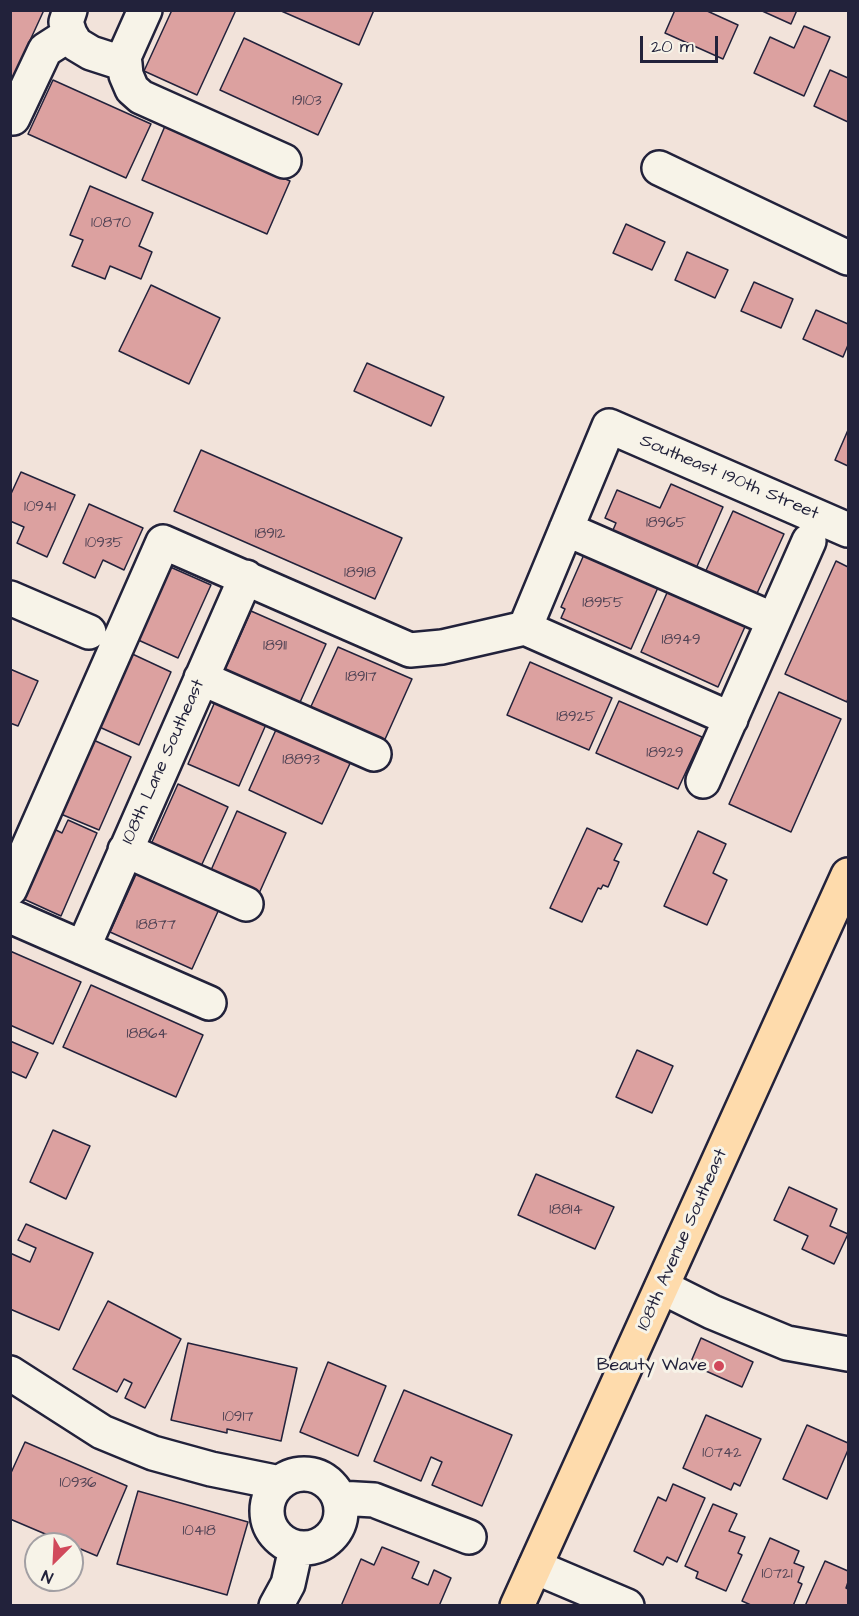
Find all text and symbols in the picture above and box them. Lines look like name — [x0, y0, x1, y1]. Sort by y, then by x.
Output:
scale bar — [643, 24, 721, 62]
text: 20 m — [651, 34, 694, 59]
house number: 19103 — [292, 93, 322, 111]
house number: 10870 — [91, 215, 131, 233]
street label: Southeast 190th Street — [636, 430, 822, 526]
house number: 10941 — [24, 499, 56, 517]
house number: 18965 — [646, 515, 686, 533]
house number: 18912 — [255, 526, 285, 544]
house number: 10935 — [85, 535, 123, 553]
house number: 18918 — [344, 565, 376, 583]
house number: 18955 — [582, 595, 624, 613]
house number: 18949 — [662, 632, 700, 650]
house number: 18911 — [263, 638, 287, 656]
house number: 18917 — [345, 669, 377, 687]
street label: 108th Lane Southeast — [118, 676, 210, 848]
house number: 18925 — [556, 709, 596, 727]
house number: 18929 — [646, 745, 684, 763]
house number: 18893 — [282, 752, 320, 770]
house number: 18877 — [136, 917, 176, 935]
house number: 18864 — [127, 1026, 167, 1044]
street label: 108th Avenue Southeast — [633, 1146, 733, 1334]
house number: 18814 — [549, 1202, 583, 1220]
place label: Beauty Wave — [597, 1355, 707, 1377]
marker: Beauty Wave — [712, 1359, 726, 1373]
house number: 10917 — [222, 1409, 254, 1427]
house number: 10742 — [702, 1445, 742, 1463]
house number: 10936 — [60, 1475, 96, 1493]
house number: 10418 — [182, 1523, 216, 1541]
north arrow — [24, 1532, 84, 1592]
text: N — [38, 1565, 57, 1589]
house number: 10721 — [761, 1566, 793, 1584]

